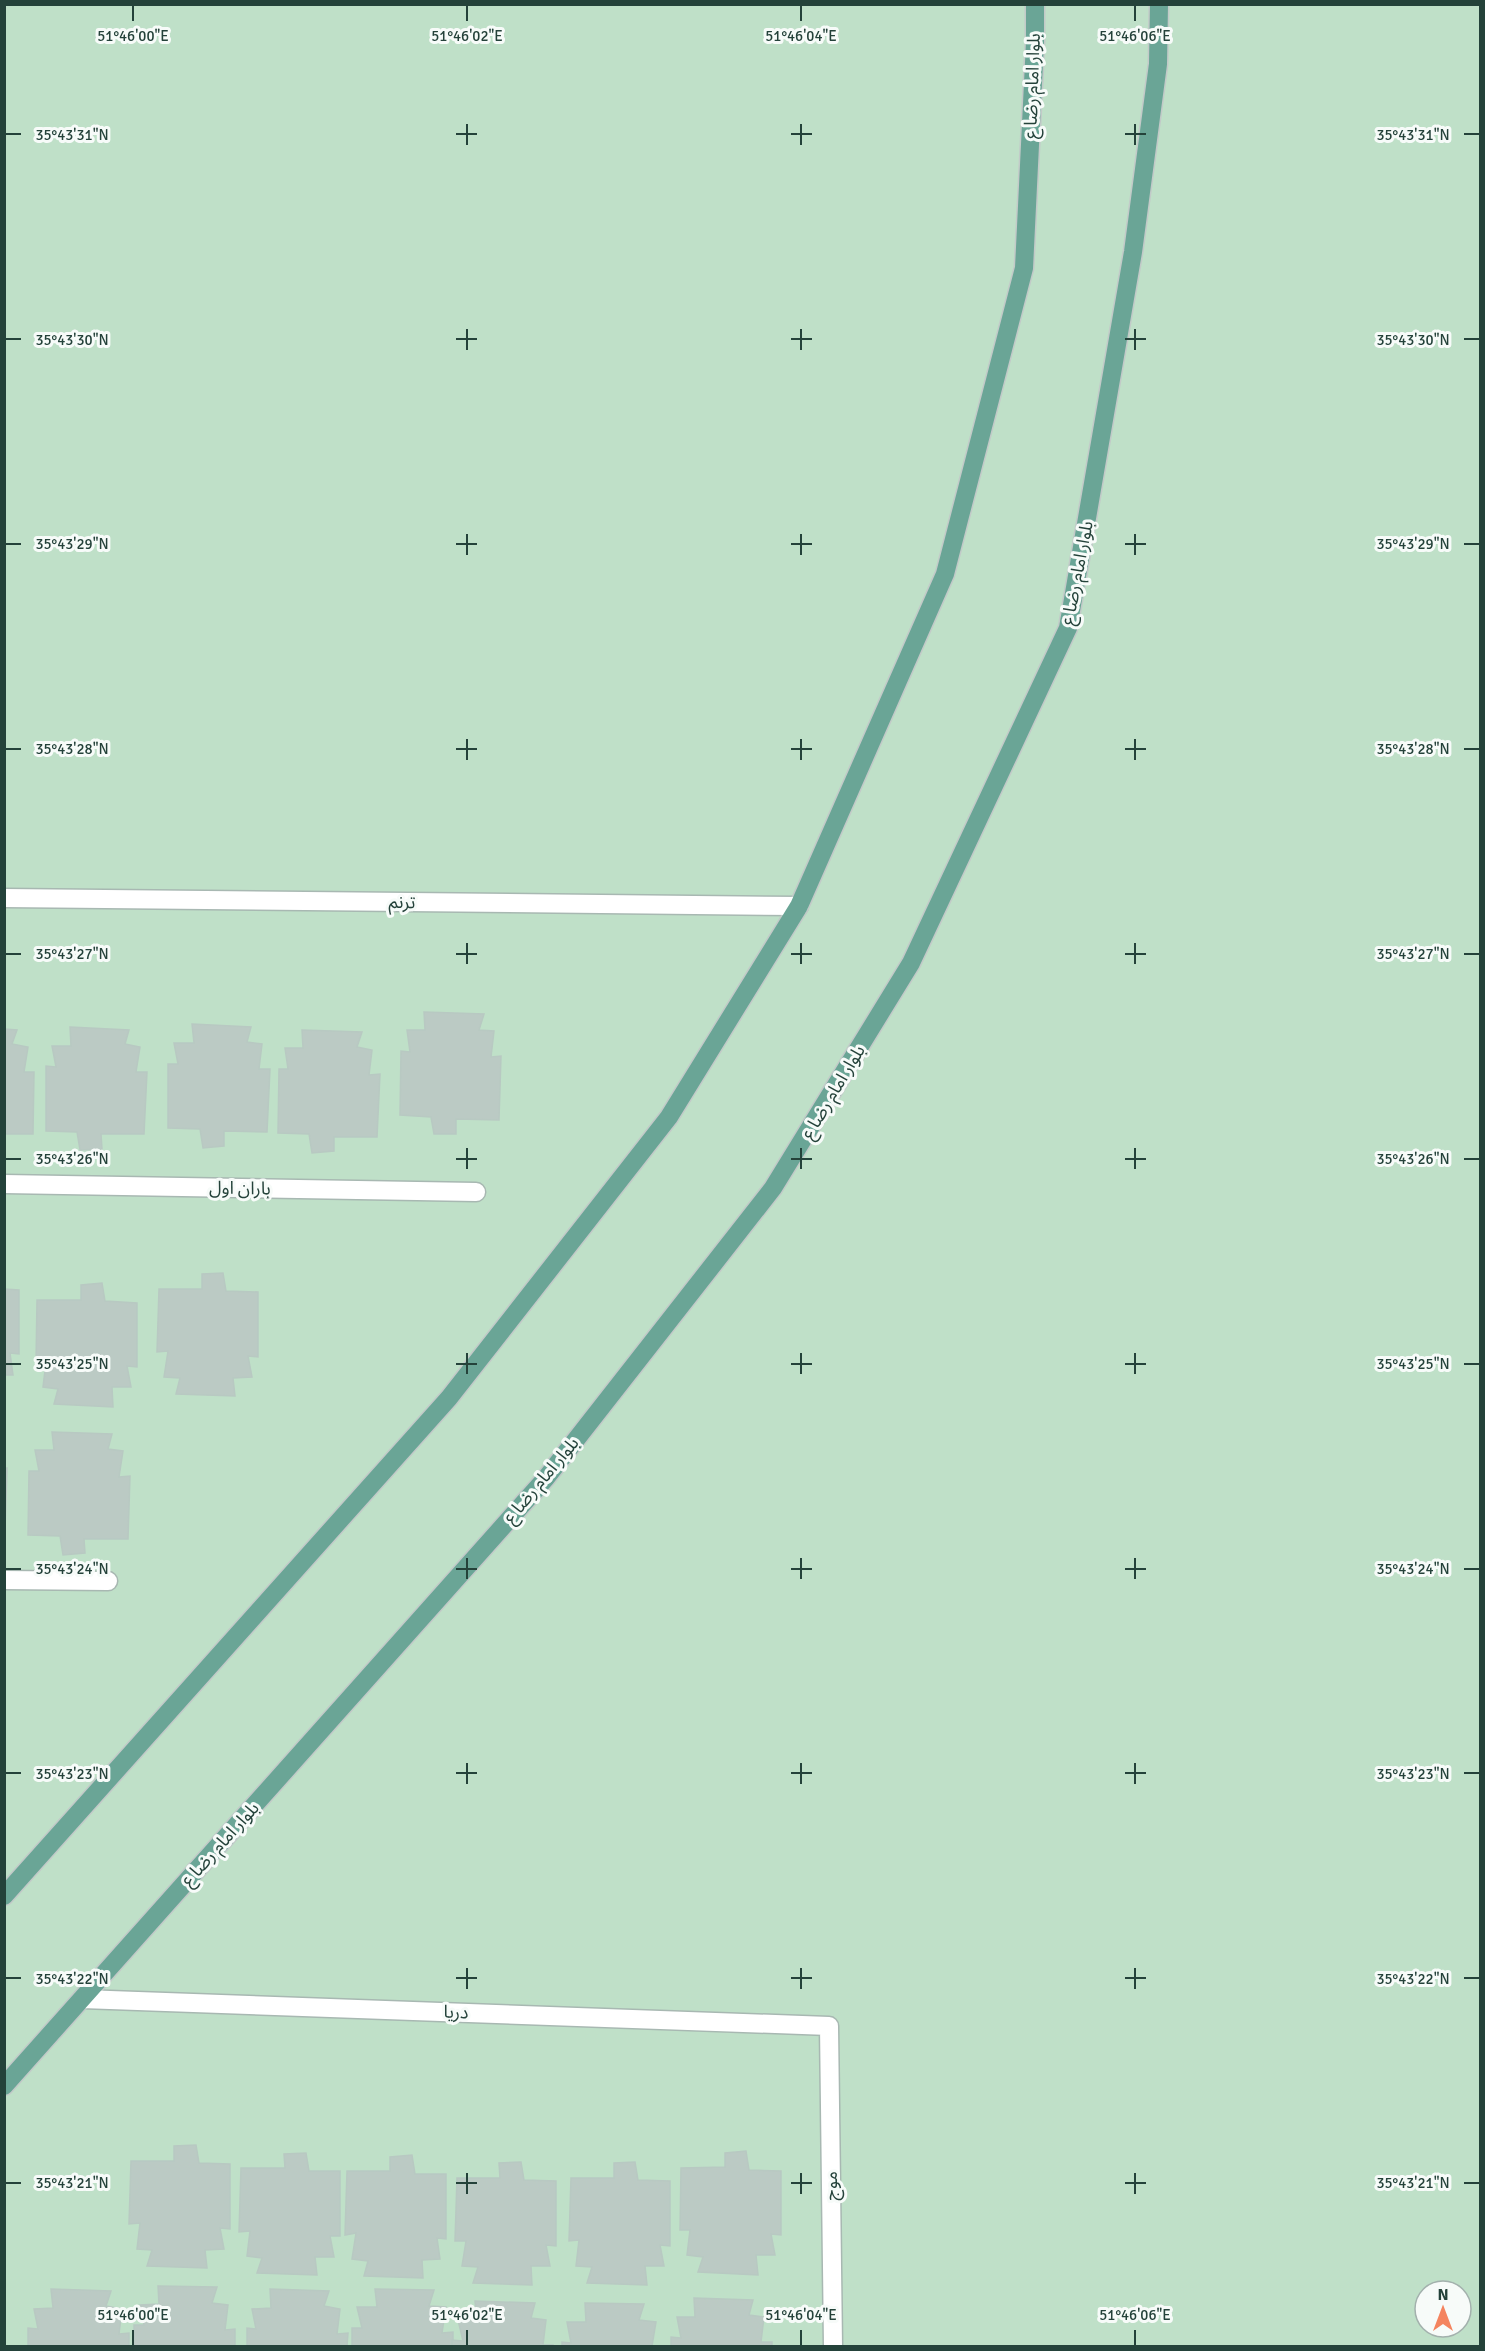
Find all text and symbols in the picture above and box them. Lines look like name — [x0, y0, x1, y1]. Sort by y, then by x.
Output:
text: 51°46'00"E — [97, 27, 169, 45]
text: 51°46'02"E — [431, 27, 503, 45]
text: 51°46'04"E — [765, 27, 837, 45]
text: 51°46'06"E — [1099, 27, 1171, 45]
street label: بلوار امام رضا ع — [1019, 33, 1048, 139]
text: 35°43'31"N — [35, 126, 109, 144]
text: 35°43'31"N — [1376, 126, 1450, 144]
text: 35°43'30"N — [35, 331, 109, 349]
text: 35°43'30"N — [1376, 331, 1450, 349]
street label: بلوار امام رضا ع — [1056, 519, 1101, 628]
text: 35°43'29"N — [35, 535, 109, 553]
text: 35°43'29"N — [1376, 535, 1450, 553]
text: 35°43'28"N — [35, 740, 109, 758]
text: 35°43'28"N — [1376, 740, 1450, 758]
street label: ترنم — [388, 891, 416, 915]
text: 35°43'27"N — [35, 945, 109, 963]
text: 35°43'27"N — [1376, 945, 1450, 963]
street label: بلوار امام رضا ع — [796, 1041, 872, 1145]
text: 35°43'26"N — [35, 1150, 109, 1168]
text: 35°43'26"N — [1376, 1150, 1450, 1168]
street label: باران اول — [209, 1176, 271, 1200]
text: 35°43'25"N — [35, 1355, 109, 1373]
text: 35°43'25"N — [1376, 1355, 1450, 1373]
street label: بلوار امام رضا ع — [499, 1432, 586, 1530]
text: 35°43'24"N — [35, 1560, 109, 1578]
text: 35°43'24"N — [1376, 1560, 1450, 1578]
text: 35°43'23"N — [35, 1765, 109, 1783]
text: 35°43'23"N — [1376, 1765, 1450, 1783]
street label: بلوار امام رضا ع — [176, 1797, 266, 1893]
text: 35°43'22"N — [35, 1970, 109, 1988]
text: 35°43'22"N — [1376, 1970, 1450, 1988]
street label: دریا — [443, 2001, 469, 2023]
street label: موج — [820, 2171, 844, 2201]
text: 35°43'21"N — [35, 2174, 109, 2192]
text: 35°43'21"N — [1376, 2174, 1450, 2192]
north arrow — [1413, 2279, 1473, 2339]
text: N — [1437, 2285, 1449, 2305]
text: 51°46'00"E — [97, 2306, 169, 2324]
text: 51°46'02"E — [431, 2306, 503, 2324]
text: 51°46'04"E — [765, 2306, 837, 2324]
text: 51°46'06"E — [1099, 2306, 1171, 2324]

